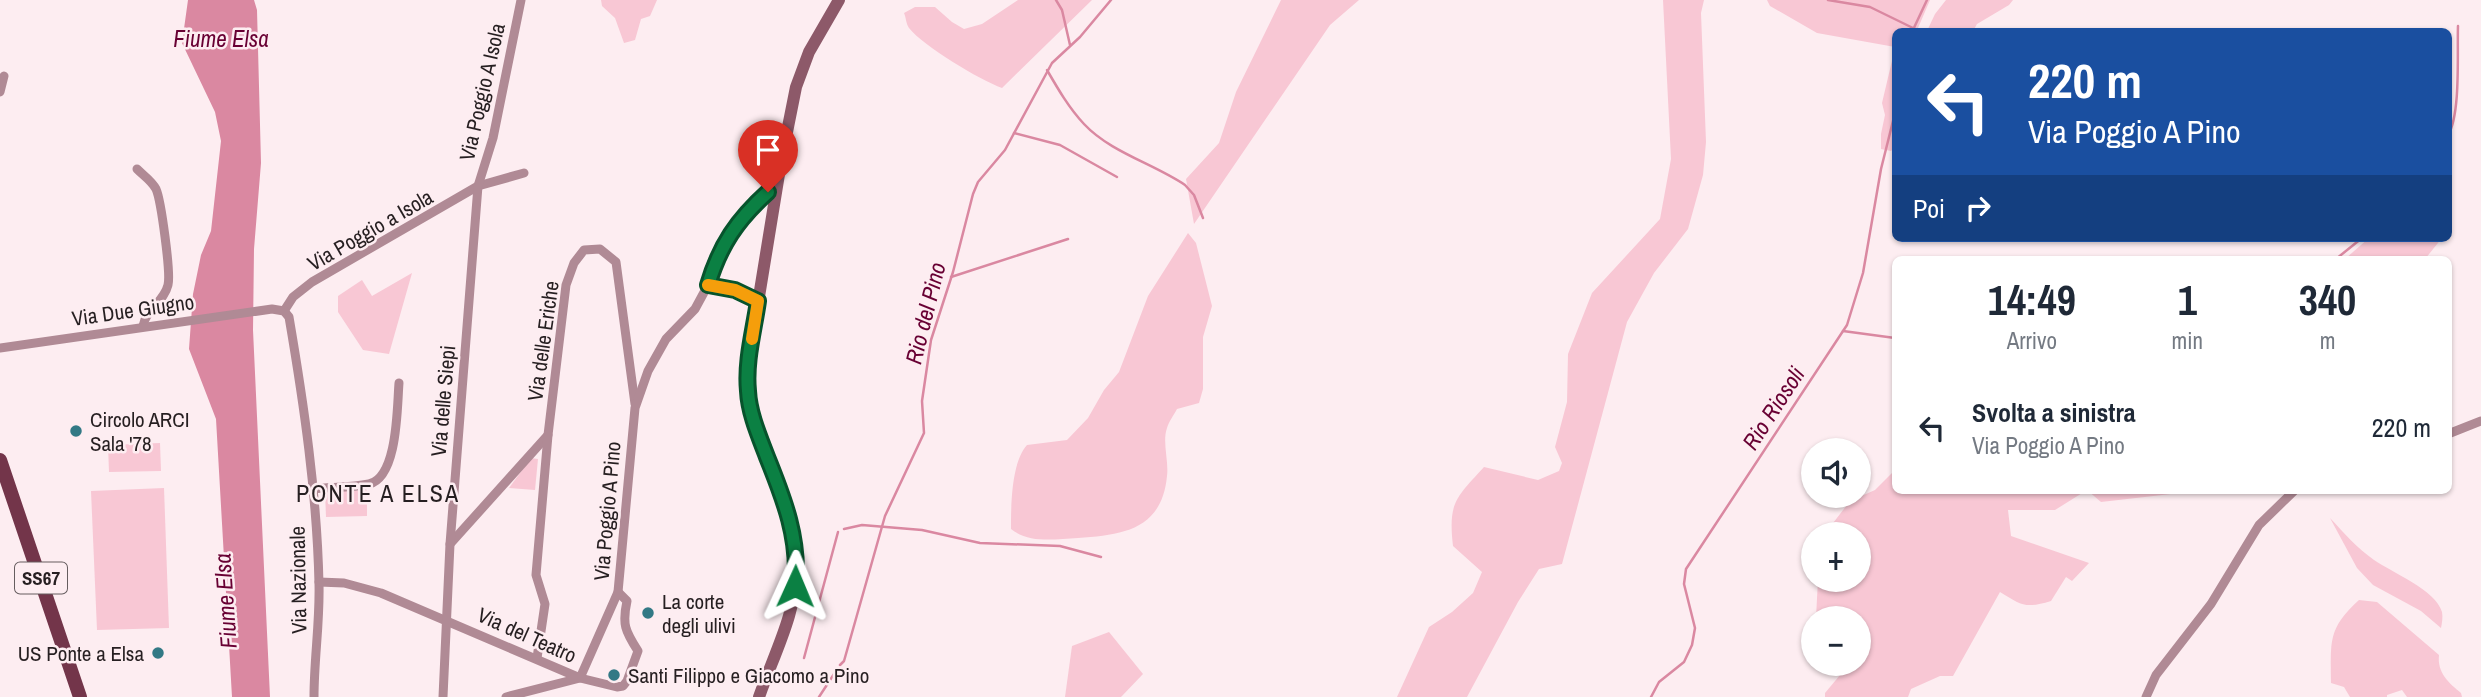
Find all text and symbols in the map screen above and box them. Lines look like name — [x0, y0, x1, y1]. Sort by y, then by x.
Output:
street label: Via Poggio A Isola — [452, 20, 512, 164]
water label: Fiume Elsa — [173, 23, 269, 54]
text: 220 m — [2028, 47, 2142, 113]
icon: left — [1913, 56, 2004, 147]
text: Via Poggio A Pino — [2028, 110, 2241, 153]
pin — [738, 120, 798, 192]
icon: arrive — [749, 131, 787, 169]
street label: Via Poggio a Isola — [302, 182, 438, 278]
icon: right — [1959, 189, 1997, 227]
text: Poi — [1913, 191, 1945, 226]
water label: Rio del Pino — [897, 259, 953, 367]
text: 14:49 — [1988, 272, 2076, 328]
text: 1 — [2178, 272, 2197, 328]
text: 340 — [2299, 272, 2356, 328]
street label: Via delle Eriche — [520, 279, 566, 403]
street label: Via Due Giugno — [70, 287, 196, 333]
text: Arrivo — [2007, 325, 2057, 356]
text: min — [2172, 325, 2203, 356]
text: m — [2320, 325, 2335, 356]
street label: Via delle Siepi — [424, 344, 462, 458]
water label: Rio Riosoli — [1735, 360, 1812, 456]
text: Svolta a sinistra — [1972, 395, 2136, 430]
place label: Circolo ARCI Sala '78 — [90, 405, 190, 458]
icon: left — [1913, 409, 1951, 447]
text: 220 m — [2372, 410, 2431, 445]
marker: Circolo ARCI Sala '78 — [68, 423, 84, 439]
text: Via Poggio A Pino — [1972, 430, 2125, 461]
map controls — [1801, 438, 1871, 676]
button: sound — [1801, 438, 1871, 508]
street label: Via Poggio A Pino — [586, 440, 628, 582]
district label: PONTE A ELSA — [296, 477, 460, 509]
button: + — [1801, 522, 1871, 592]
street label: Via Nazionale — [283, 526, 313, 634]
position arrow — [758, 549, 832, 623]
water label: Fiume Elsa — [206, 552, 244, 650]
road number: SS67 — [15, 562, 67, 594]
place label: La corte degli ulivi — [662, 587, 736, 640]
street label: Via del Teatro — [473, 600, 581, 670]
marker: La corte degli ulivi — [640, 605, 656, 621]
button: − — [1801, 606, 1871, 676]
place label: US Ponte a Elsa — [18, 639, 144, 668]
marker: US Ponte a Elsa — [150, 645, 166, 661]
place label: Santi Filippo e Giacomo a Pino — [628, 661, 869, 690]
marker: Santi Filippo e Giacomo a Pino — [606, 667, 622, 683]

